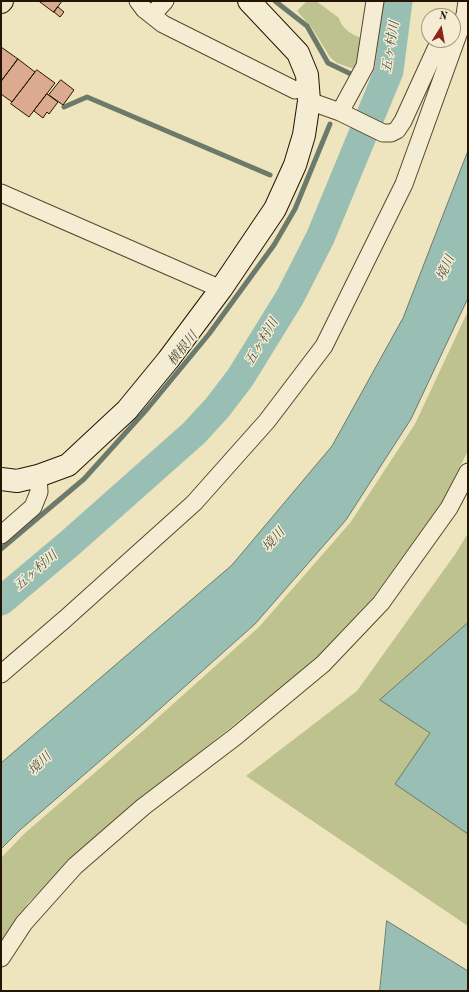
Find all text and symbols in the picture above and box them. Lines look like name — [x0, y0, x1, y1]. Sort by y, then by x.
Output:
north arrow — [421, 8, 461, 48]
text: N — [438, 11, 448, 23]
water label: 五ヶ村川 — [379, 20, 403, 74]
water label: 境川 — [434, 253, 458, 283]
water label: 五ヶ村川 — [242, 316, 282, 368]
water label: 横根川 — [165, 329, 201, 369]
water label: 境川 — [260, 525, 288, 555]
water label: 五ヶ村川 — [11, 548, 61, 594]
water label: 境川 — [25, 749, 55, 779]

